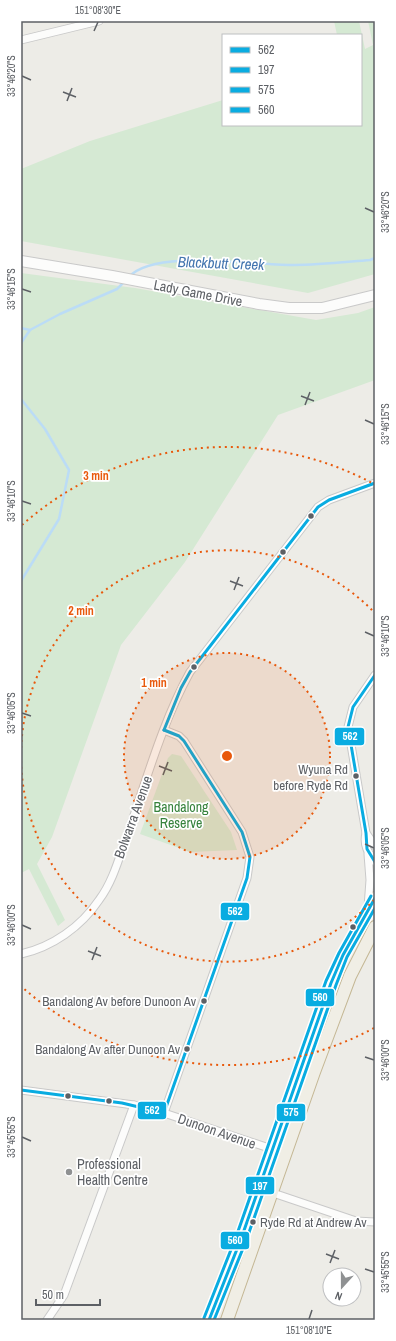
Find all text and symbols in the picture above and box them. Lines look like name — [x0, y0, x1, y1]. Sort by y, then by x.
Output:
text: 151°08'30"E — [75, 4, 121, 17]
legend — [222, 34, 362, 126]
text: 562 — [258, 42, 274, 58]
text: 33°46'20"S — [5, 55, 18, 97]
text: 197 — [258, 62, 275, 78]
text: 575 — [258, 82, 275, 98]
text: 560 — [258, 102, 274, 118]
text: 33°46'20"S — [379, 191, 392, 233]
water label: Blackbutt Creek — [177, 251, 266, 275]
text: 33°46'15"S — [5, 268, 18, 310]
street label: Lady Game Drive — [152, 276, 244, 310]
text: 33°46'15"S — [379, 403, 392, 445]
text: 3 min — [83, 468, 109, 484]
text: 33°46'10"S — [5, 480, 18, 522]
unlabelled marker — [306, 511, 316, 521]
unlabelled marker — [278, 547, 288, 557]
text: 2 min — [68, 603, 94, 619]
text: 33°46'10"S — [379, 615, 392, 657]
unlabelled marker — [189, 662, 199, 672]
text: 1 min — [141, 675, 167, 691]
text: 33°46'05"S — [5, 692, 18, 734]
line badge: 562 — [334, 727, 365, 746]
text: 562 — [342, 729, 358, 743]
centre of rings — [220, 749, 234, 763]
place label: Wyuna Rd before Ryde Rd — [273, 761, 348, 794]
marker: Wyuna Rd before Ryde Rd — [351, 771, 361, 781]
street label: Bolwarra Avenue — [110, 773, 156, 861]
park label: Bandalong Reserve — [154, 798, 209, 832]
text: 33°46'05"S — [379, 827, 392, 869]
line badge: 562 — [220, 902, 250, 921]
text: 33°46'00"S — [5, 904, 18, 946]
text: 562 — [227, 904, 243, 918]
unlabelled marker — [348, 922, 358, 932]
line badge: 560 — [305, 988, 335, 1007]
text: 560 — [312, 990, 328, 1004]
place label: Bandalong Av before Dunoon Av — [42, 993, 197, 1010]
marker: Bandalong Av before Dunoon Av — [199, 996, 209, 1006]
text: 33°46'00"S — [379, 1039, 392, 1081]
place label: Bandalong Av after Dunoon Av — [35, 1041, 181, 1058]
marker: Bandalong Av after Dunoon Av — [182, 1044, 192, 1054]
unlabelled marker — [63, 1091, 73, 1101]
unlabelled marker — [104, 1096, 114, 1106]
line badge: 562 — [137, 1101, 167, 1120]
text: 562 — [144, 1103, 160, 1117]
line badge: 575 — [276, 1103, 306, 1122]
text: 575 — [283, 1105, 299, 1119]
street label: Dunoon Avenue — [176, 1109, 258, 1153]
text: 33°45'55"S — [5, 1116, 18, 1158]
place label: Professional Health Centre — [77, 1155, 148, 1189]
marker: Professional Health Centre — [64, 1167, 74, 1177]
line badge: 197 — [245, 1176, 275, 1195]
text: 197 — [252, 1179, 268, 1193]
place label: Ryde Rd at Andrew Av — [260, 1214, 367, 1231]
marker: Ryde Rd at Andrew Av — [248, 1217, 258, 1227]
line badge: 560 — [220, 1231, 250, 1250]
text: 560 — [227, 1233, 243, 1247]
text: 33°45'55"S — [379, 1251, 392, 1293]
north arrow — [322, 1267, 362, 1307]
scale bar — [36, 1281, 100, 1307]
text: 50 m — [42, 1287, 64, 1303]
text: N — [333, 1289, 344, 1304]
text: 151°08'10"E — [286, 1324, 332, 1337]

